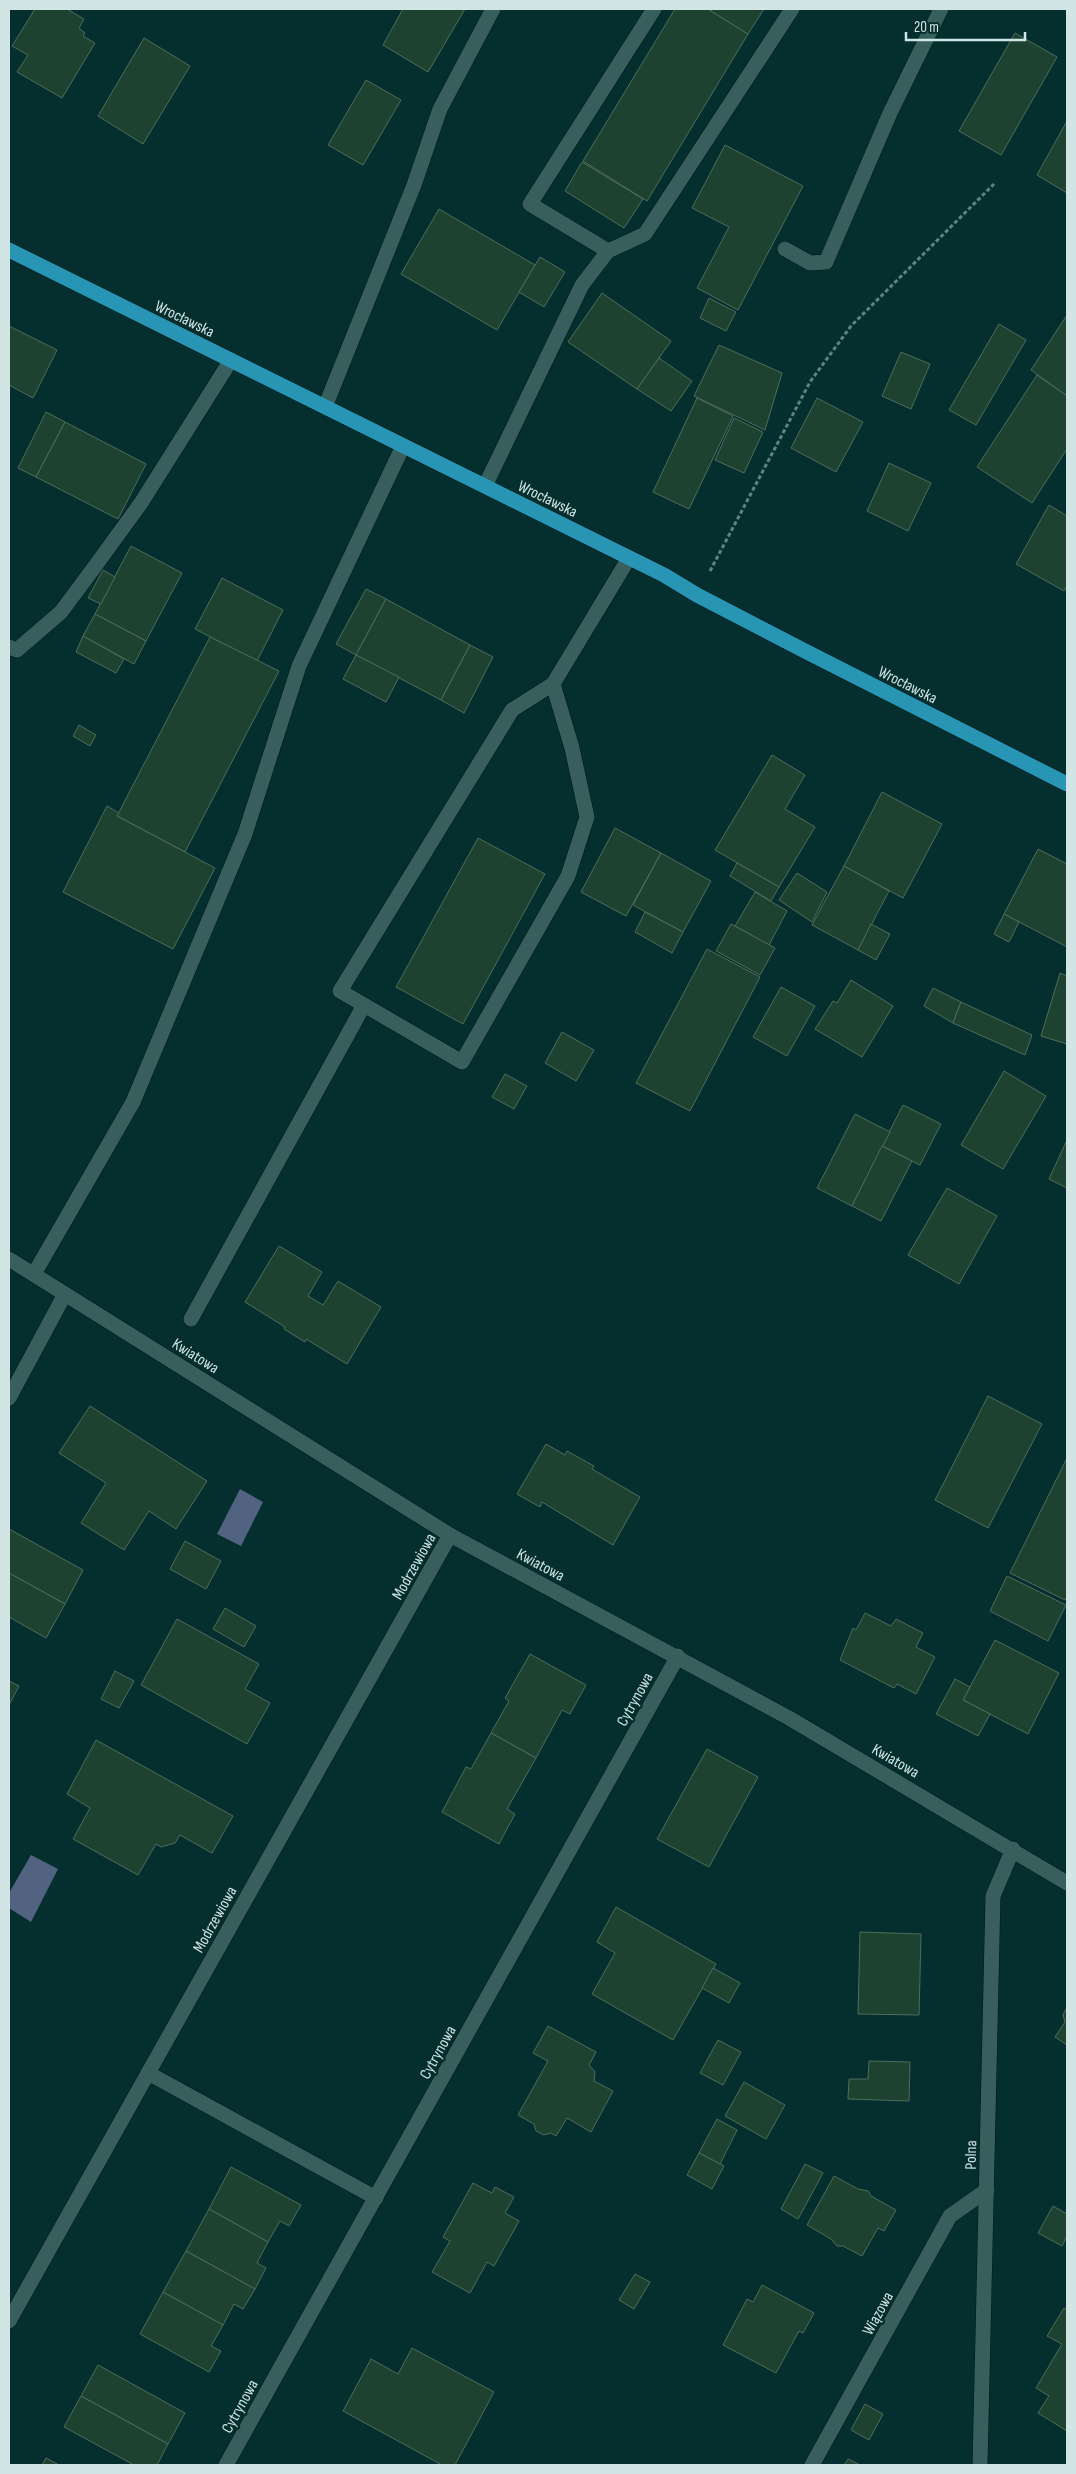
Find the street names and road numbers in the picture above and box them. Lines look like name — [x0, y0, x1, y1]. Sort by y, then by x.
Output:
street label: Wrocławska — [152, 297, 217, 342]
street label: Wrocławska — [515, 477, 580, 522]
street label: Wrocławska — [875, 662, 940, 708]
street label: Kwiatowa — [168, 1335, 222, 1378]
street label: Modrzewiowa — [388, 1530, 440, 1603]
street label: Kwiatowa — [513, 1545, 567, 1586]
street label: Cytrynowa — [613, 1670, 658, 1730]
street label: Kwiatowa — [868, 1740, 922, 1782]
street label: Modrzewiowa — [189, 1883, 241, 1956]
street label: Cytrynowa — [416, 2023, 461, 2083]
street label: Polna — [962, 2140, 981, 2170]
street label: Wiązowa — [859, 2289, 898, 2339]
street label: Cytrynowa — [218, 2377, 263, 2437]

